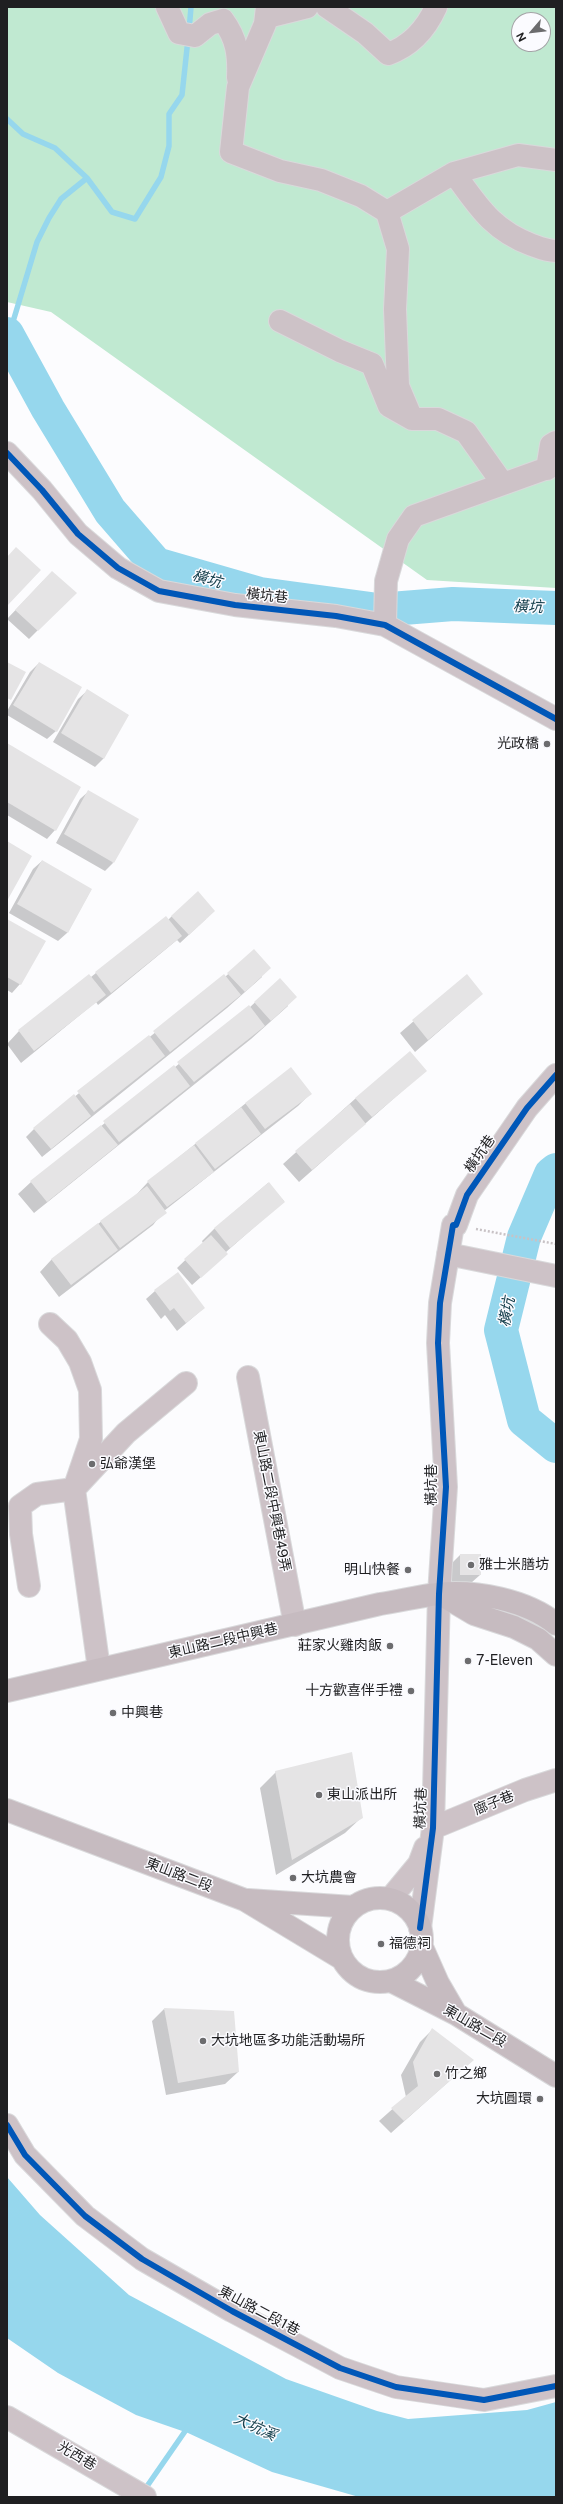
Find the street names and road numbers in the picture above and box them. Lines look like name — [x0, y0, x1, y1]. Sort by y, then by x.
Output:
street label: 橫坑巷 — [245, 585, 289, 607]
street label: 橫坑巷 — [461, 1132, 499, 1176]
street label: 東山路二段中興巷49弄 — [250, 1429, 294, 1573]
street label: 橫坑巷 — [424, 1464, 440, 1506]
street label: 東山路二段中興巷 — [167, 1620, 279, 1662]
street label: 橫坑巷 — [412, 1787, 430, 1829]
street label: 廍子巷 — [471, 1787, 517, 1819]
street label: 東山路二段 — [143, 1855, 215, 1895]
street label: 東山路二段 — [440, 2001, 510, 2051]
street label: 東山路二段1巷 — [215, 2283, 303, 2339]
street label: 光西巷 — [55, 2438, 99, 2474]

